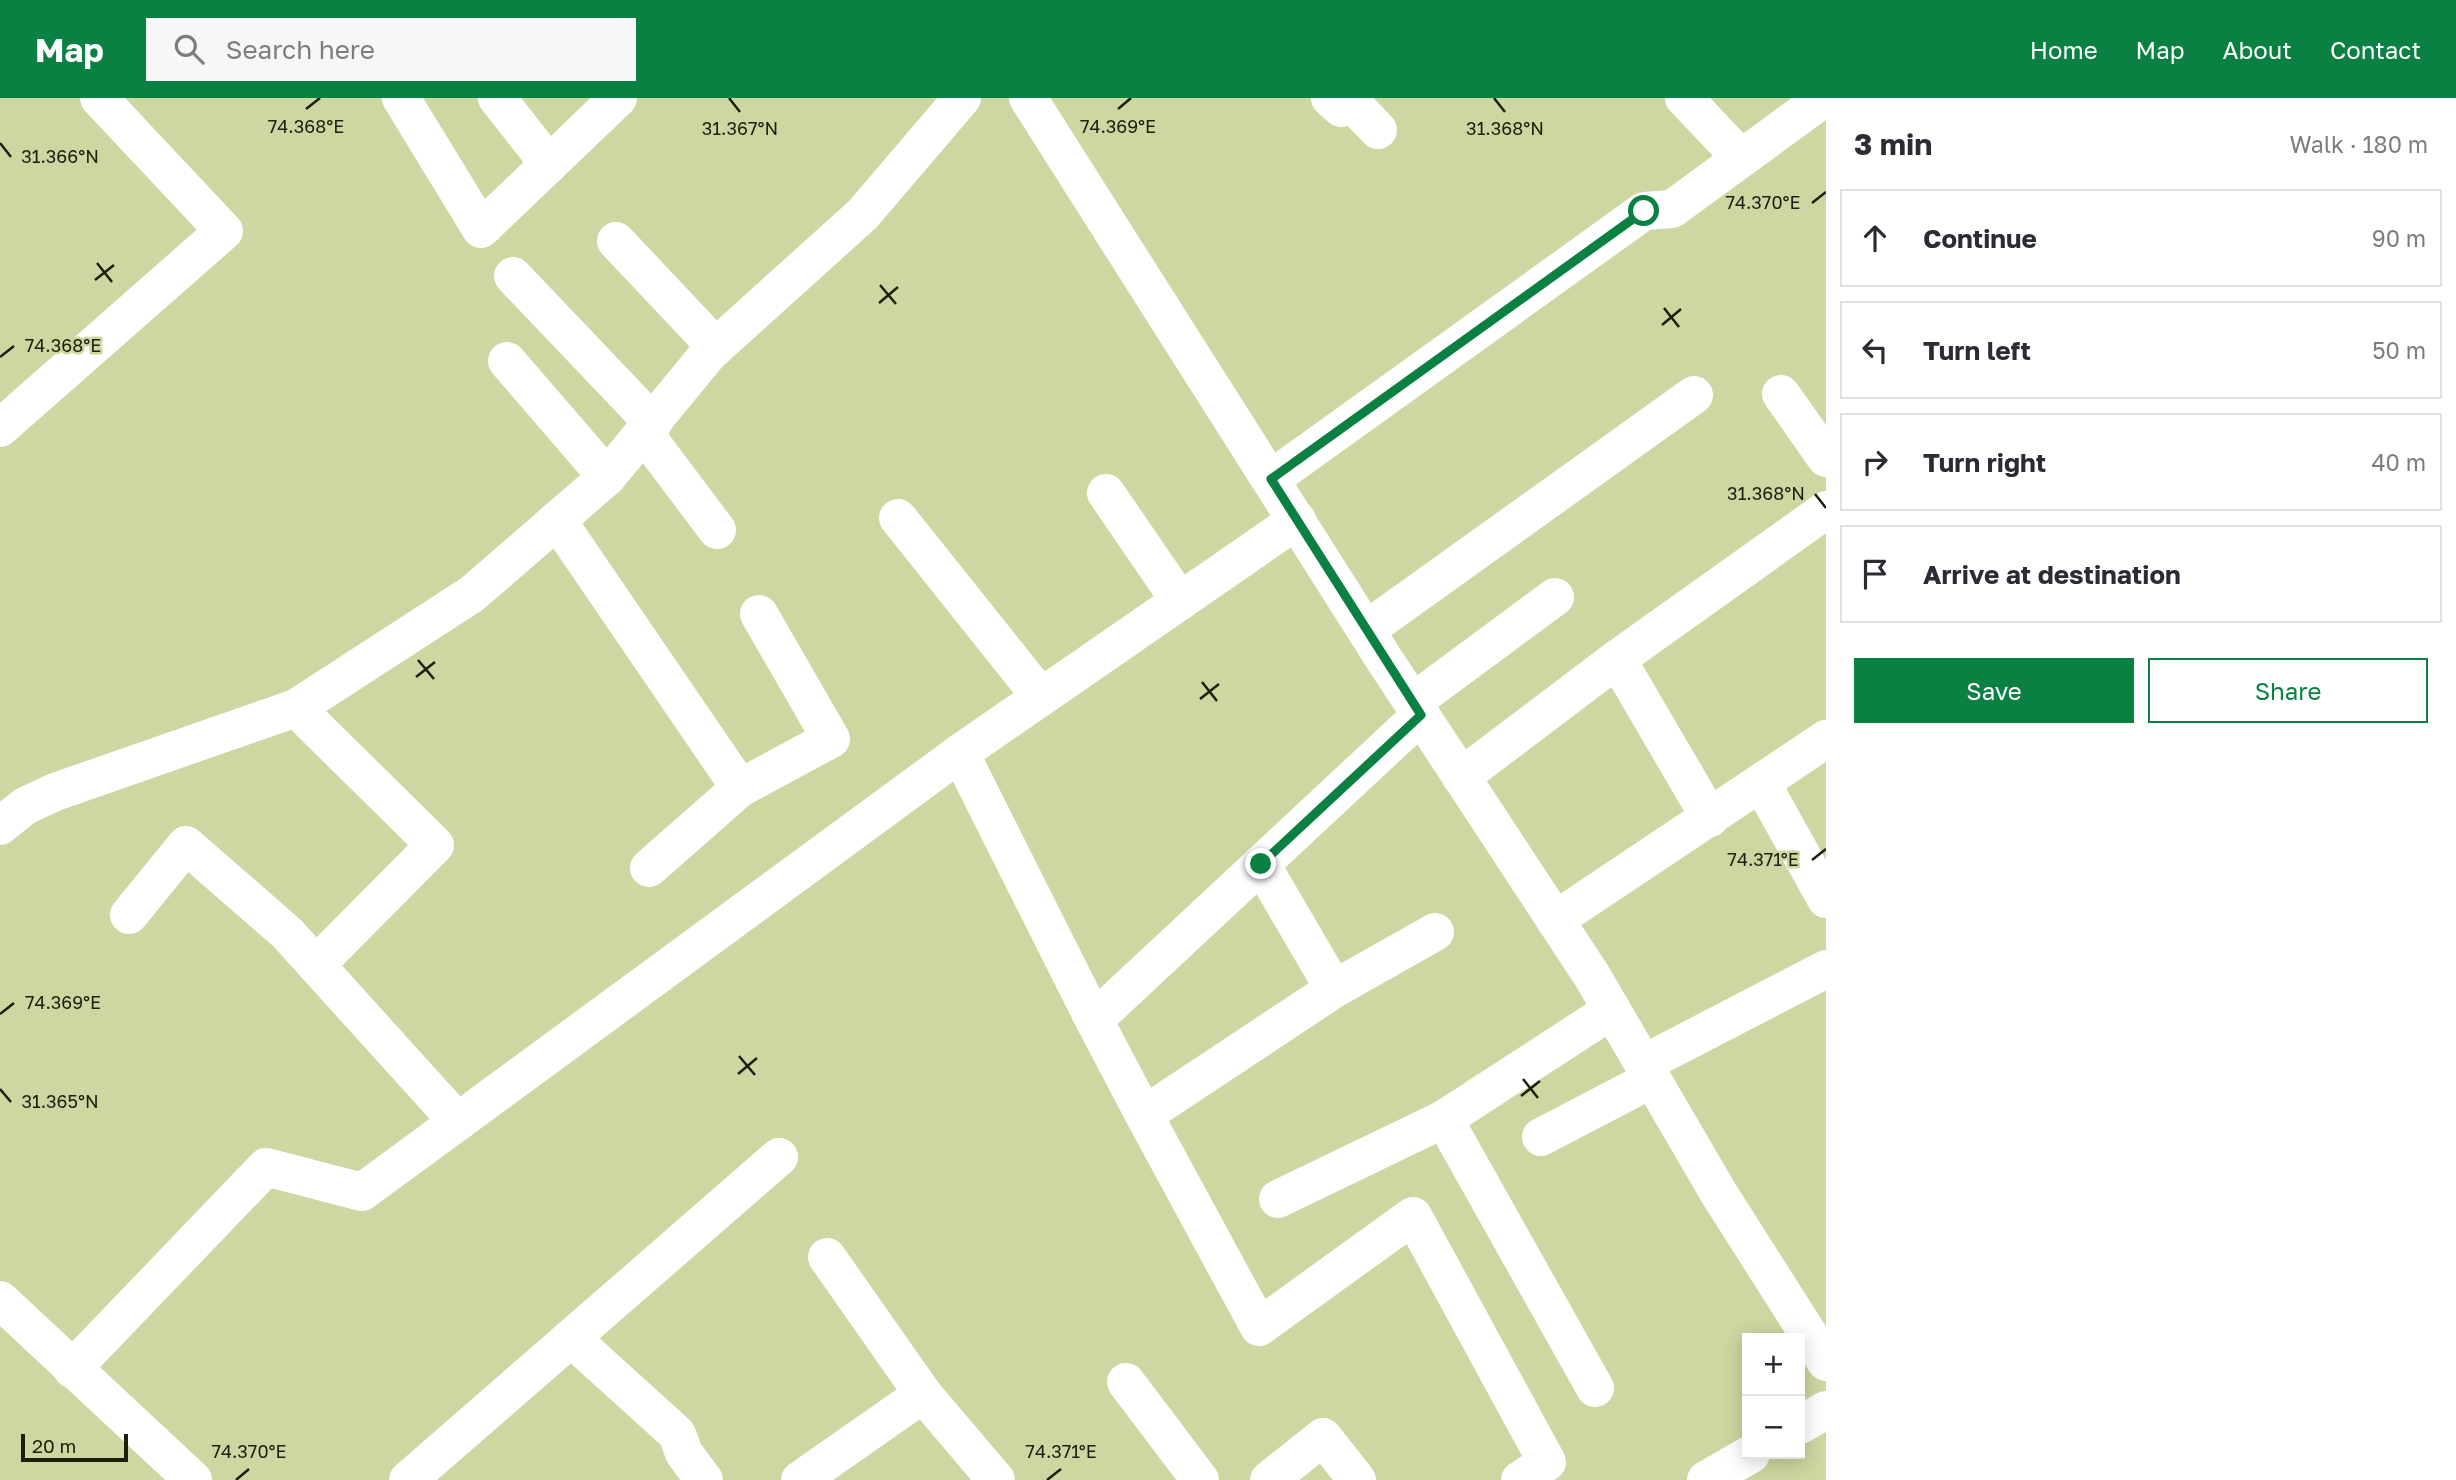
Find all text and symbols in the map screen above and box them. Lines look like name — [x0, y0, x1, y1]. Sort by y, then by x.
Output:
search box — [146, 18, 636, 81]
text: Map — [35, 30, 104, 69]
icon: search — [170, 30, 208, 68]
text: Search here — [226, 34, 375, 65]
text: Home — [2030, 35, 2098, 64]
text: Map — [2136, 35, 2185, 64]
text: About — [2223, 35, 2292, 64]
text: Contact — [2330, 35, 2421, 64]
text: 74.368°E — [268, 115, 344, 137]
text: 74.369°E — [1080, 115, 1156, 137]
text: 31.367°N — [702, 117, 778, 139]
text: 31.368°N — [1466, 117, 1544, 139]
text: 3 min — [1854, 126, 1932, 162]
text: Walk · 180 m — [2290, 130, 2428, 158]
text: 31.366°N — [21, 145, 99, 167]
text: 74.370°E — [1725, 191, 1801, 213]
route start — [1628, 195, 1659, 226]
icon: ahead — [1856, 219, 1894, 257]
text: Continue — [1923, 223, 2037, 254]
text: 90 m — [2372, 224, 2426, 252]
icon: left — [1856, 331, 1894, 369]
text: 74.368°E — [25, 334, 101, 356]
text: Turn left — [1923, 335, 2031, 366]
text: 50 m — [2372, 336, 2426, 364]
icon: right — [1856, 443, 1894, 481]
text: Turn right — [1923, 447, 2046, 478]
text: 40 m — [2372, 448, 2426, 476]
text: 31.368°N — [1727, 482, 1805, 504]
icon: arrive — [1856, 555, 1894, 593]
text: Arrive at destination — [1923, 559, 2181, 590]
button: Save — [1854, 658, 2134, 723]
button: Share — [2148, 658, 2428, 723]
route end — [1245, 848, 1276, 879]
text: 74.371°E — [1727, 848, 1799, 870]
text: 74.369°E — [25, 991, 101, 1013]
text: 31.365°N — [21, 1090, 99, 1112]
map controls — [1742, 1333, 1805, 1459]
button: + — [1742, 1333, 1805, 1396]
button: − — [1742, 1396, 1805, 1459]
scale bar — [21, 1431, 128, 1463]
text: 20 m — [32, 1434, 76, 1457]
text: 74.370°E — [211, 1440, 287, 1462]
text: 74.371°E — [1025, 1440, 1097, 1462]

